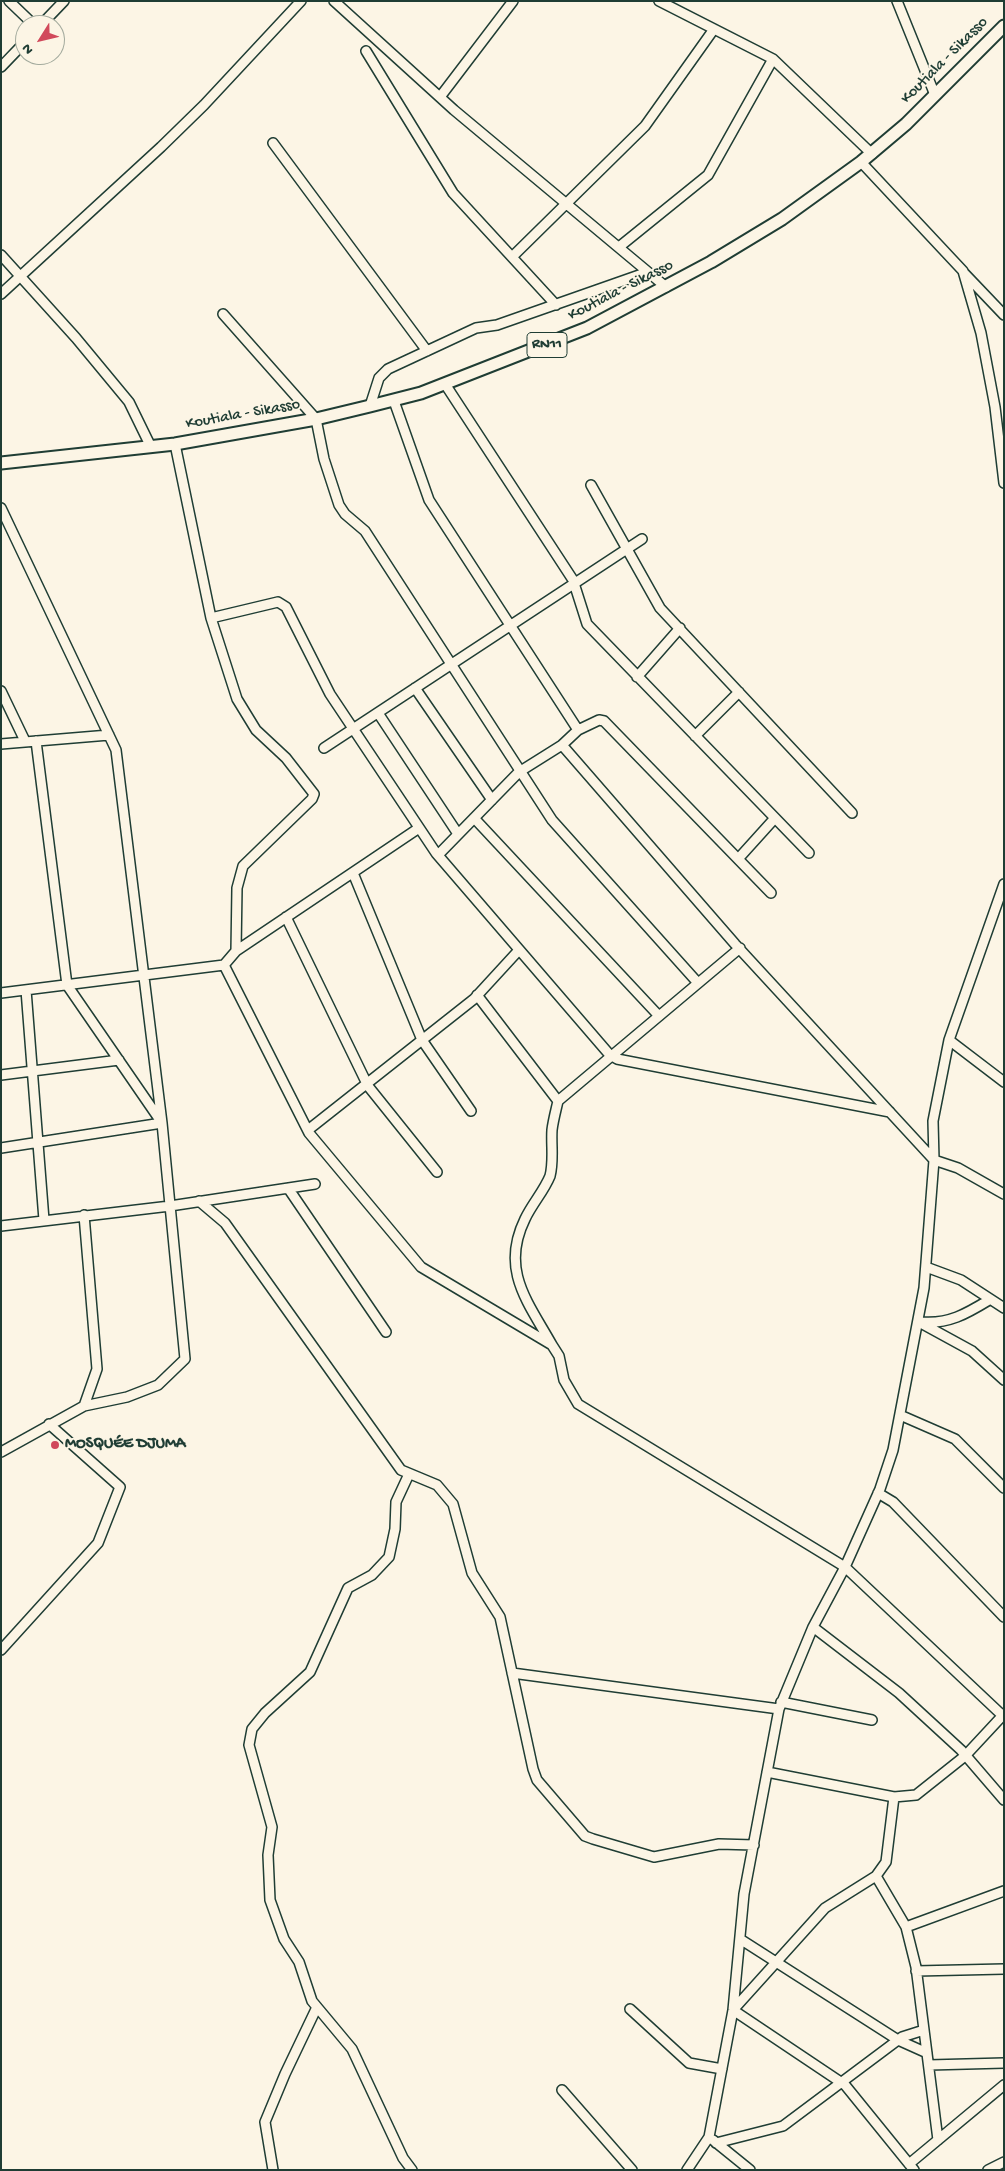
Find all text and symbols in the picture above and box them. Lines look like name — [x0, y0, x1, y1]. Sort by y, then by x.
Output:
street label: Koutiala - Sikasso — [897, 13, 993, 109]
north arrow — [15, 15, 65, 65]
text: N — [19, 40, 38, 57]
street label: Koutiala - Sikasso — [565, 256, 677, 326]
road number: RN11 — [527, 332, 567, 358]
street label: Koutiala - Sikasso — [184, 396, 302, 434]
place label: MOSQUÉE DJUMA — [65, 1435, 186, 1455]
marker: MOSQUÉE DJUMA — [49, 1439, 61, 1451]

